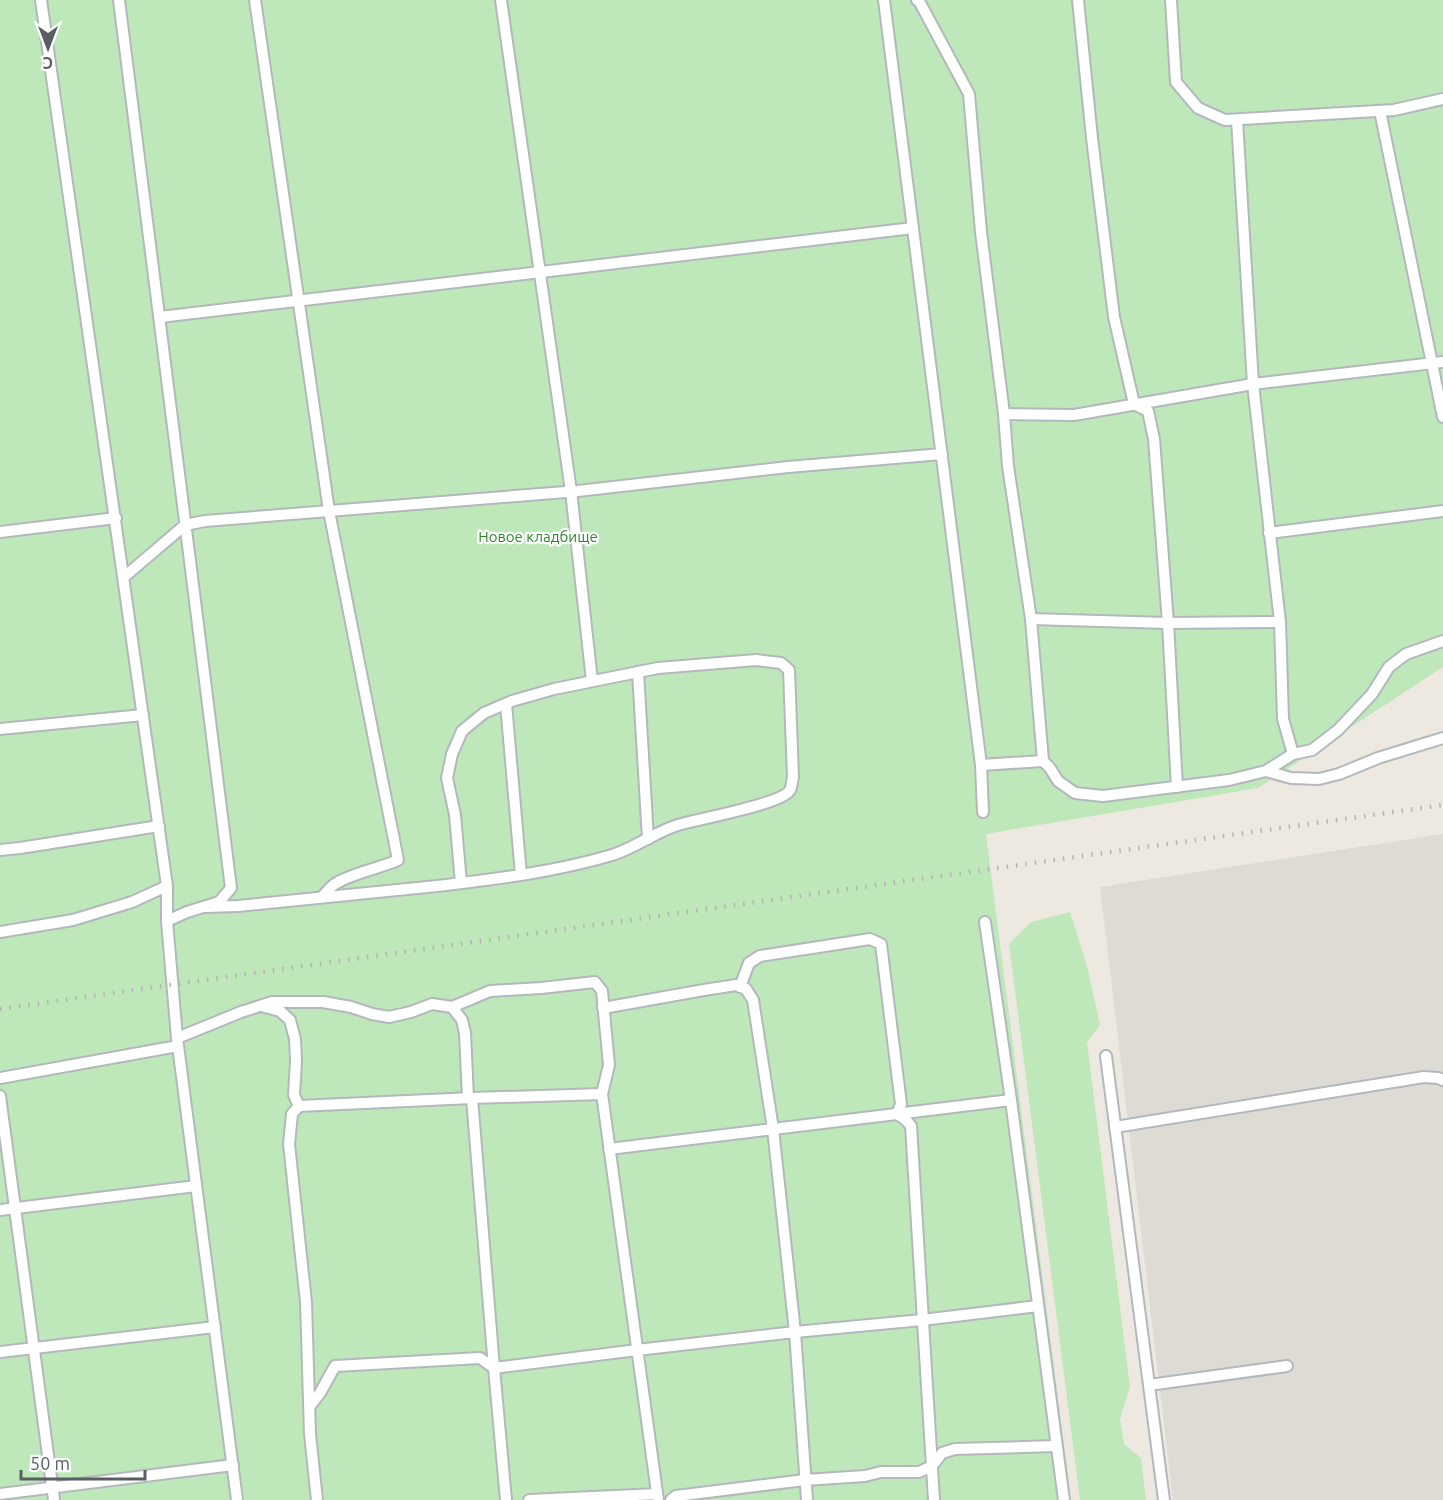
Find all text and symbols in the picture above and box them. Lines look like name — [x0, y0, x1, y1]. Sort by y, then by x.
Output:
north arrow — [18, 18, 78, 78]
text: С — [43, 54, 53, 72]
park label: Новое кладбище — [478, 528, 598, 545]
scale bar — [21, 1443, 146, 1481]
text: 50 m — [30, 1453, 70, 1473]

